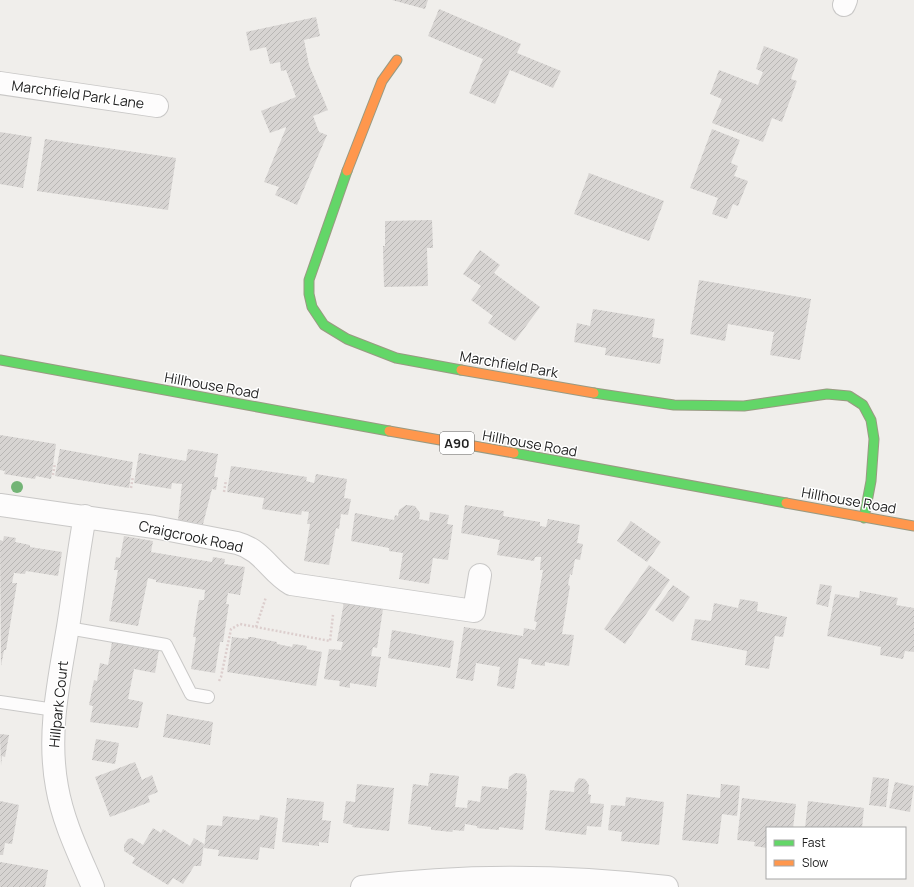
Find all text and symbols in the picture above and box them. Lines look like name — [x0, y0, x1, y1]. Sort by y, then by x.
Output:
street label: Marchfield Park Lane — [11, 75, 145, 113]
street label: Marchfield Park — [458, 346, 561, 382]
street label: Hillhouse Road — [163, 367, 261, 403]
street label: Hillhouse Road — [481, 425, 579, 461]
road number: A90 — [440, 432, 474, 454]
street label: Hillhouse Road — [800, 482, 898, 518]
street label: Craigcrook Road — [137, 516, 245, 556]
street label: Hillpark Court — [44, 659, 72, 749]
legend — [766, 827, 906, 879]
text: Fast — [802, 834, 826, 851]
text: Slow — [802, 854, 828, 871]

